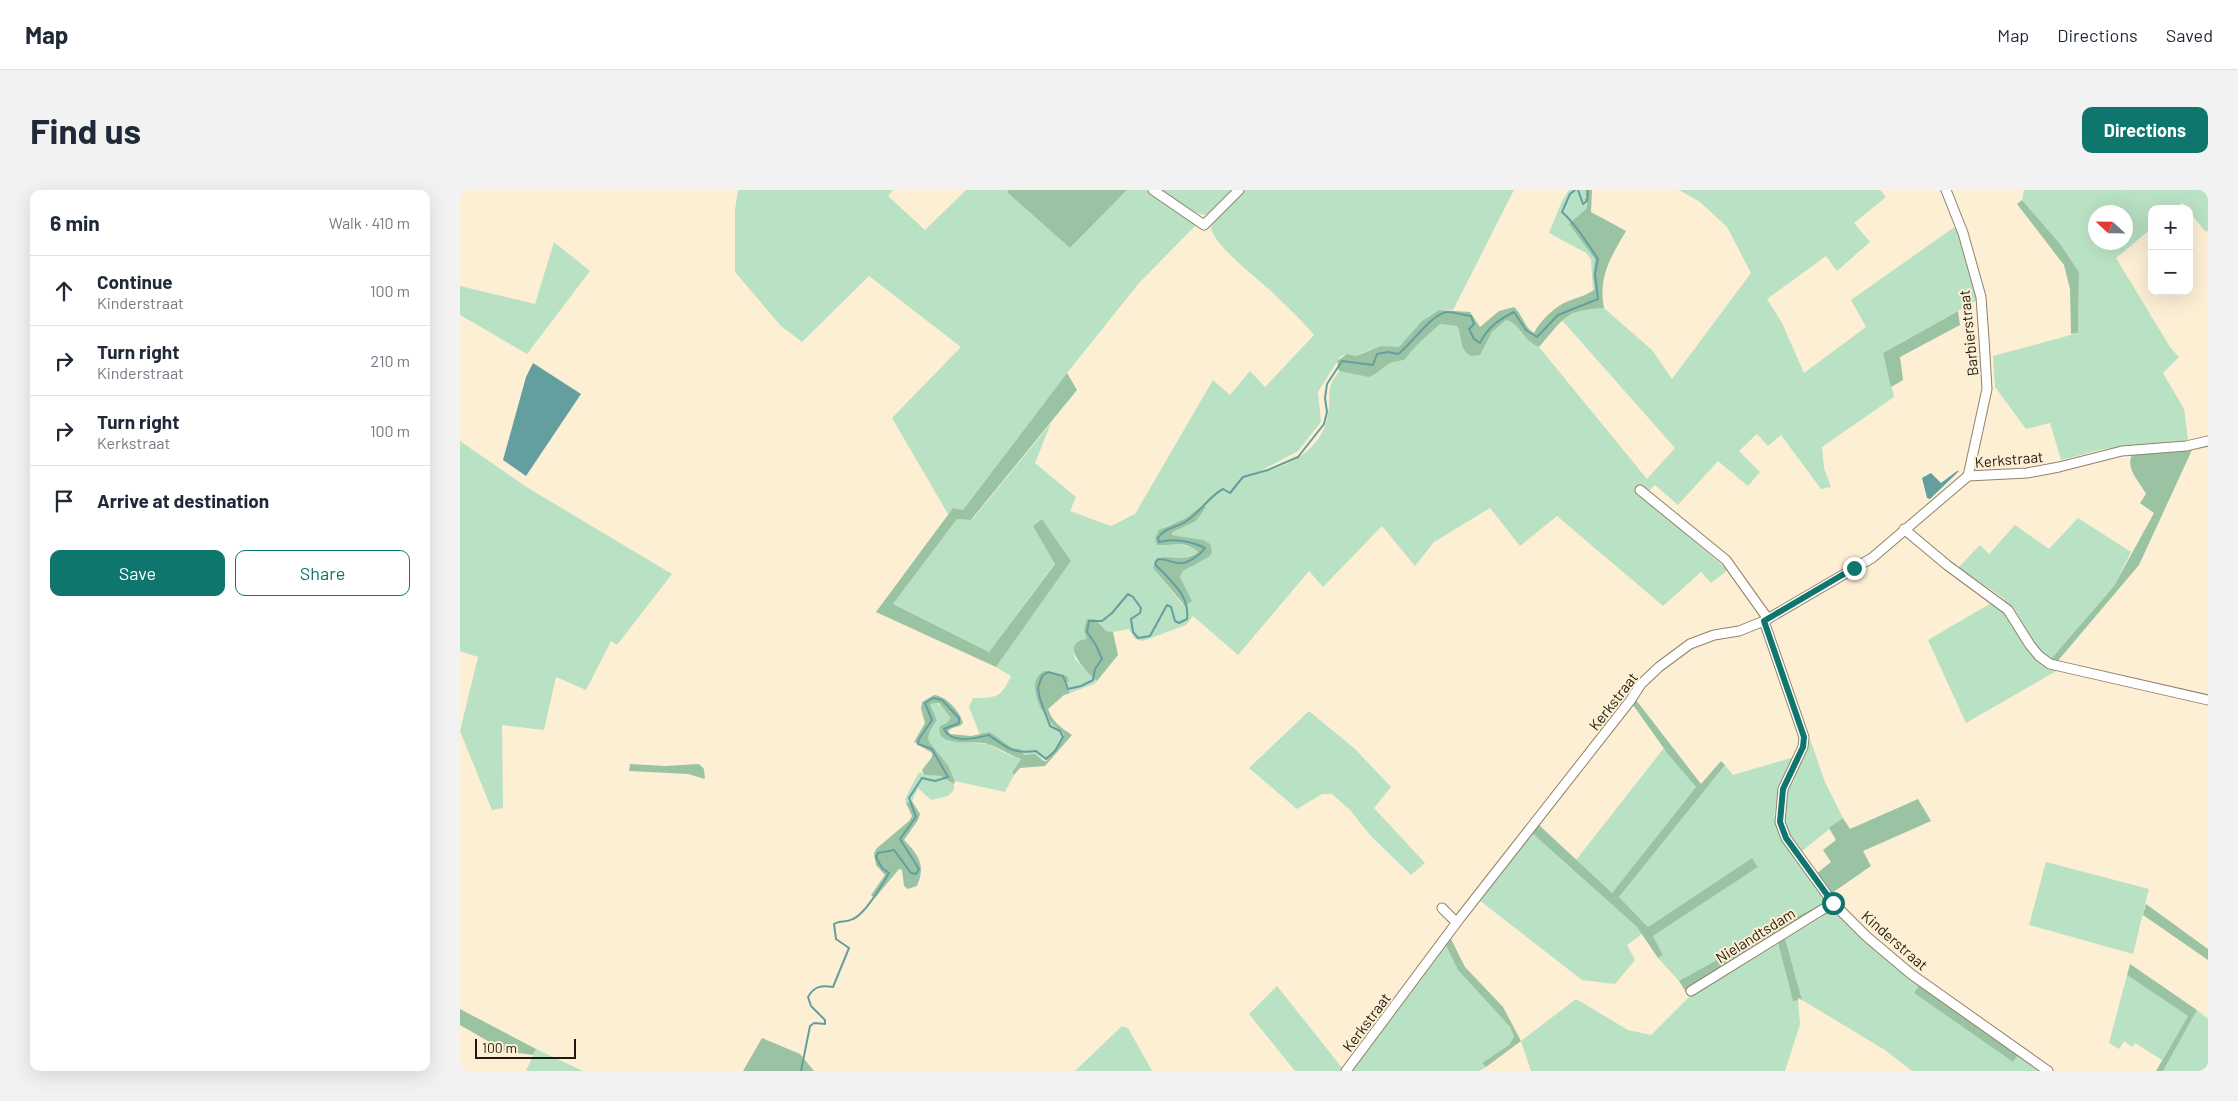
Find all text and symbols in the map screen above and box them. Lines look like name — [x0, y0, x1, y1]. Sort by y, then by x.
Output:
text: Map — [25, 20, 68, 49]
text: Map — [1997, 24, 2029, 46]
text: Directions — [2057, 24, 2138, 46]
text: Saved — [2166, 24, 2213, 46]
button: Directions — [2082, 107, 2208, 153]
text: Find us — [30, 109, 141, 151]
north arrow — [2088, 205, 2133, 250]
map controls — [2148, 205, 2193, 295]
button: + — [2148, 205, 2193, 250]
text: 6 min — [50, 210, 100, 235]
text: Walk · 410 m — [329, 213, 410, 232]
button: − — [2148, 250, 2193, 295]
text: Continue — [97, 270, 173, 293]
icon: ahead — [50, 277, 78, 305]
text: 100 m — [370, 281, 410, 300]
street label: Barbierstraat — [1955, 289, 1981, 377]
text: Kinderstraat — [97, 293, 184, 312]
text: Turn right — [97, 340, 179, 363]
icon: right — [50, 347, 78, 375]
text: 210 m — [371, 351, 410, 370]
text: Kinderstraat — [97, 363, 184, 382]
text: Turn right — [97, 410, 179, 433]
icon: right — [50, 417, 78, 445]
text: 100 m — [370, 421, 410, 440]
text: Kerkstraat — [97, 433, 170, 452]
street label: Kerkstraat — [1974, 447, 2044, 471]
icon: arrive — [50, 487, 78, 515]
text: Arrive at destination — [97, 489, 269, 512]
button: Save — [50, 550, 225, 596]
button: Share — [235, 550, 410, 596]
route end — [1843, 557, 1866, 580]
street label: Kerkstraat — [1585, 668, 1641, 734]
route start — [1822, 892, 1845, 915]
street label: Nielandtsdam — [1712, 903, 1798, 967]
street label: Kinderstraat — [1858, 907, 1932, 973]
street label: Kerkstraat — [1338, 989, 1394, 1055]
scale bar — [475, 1036, 576, 1059]
text: 100 m — [482, 1039, 517, 1056]

